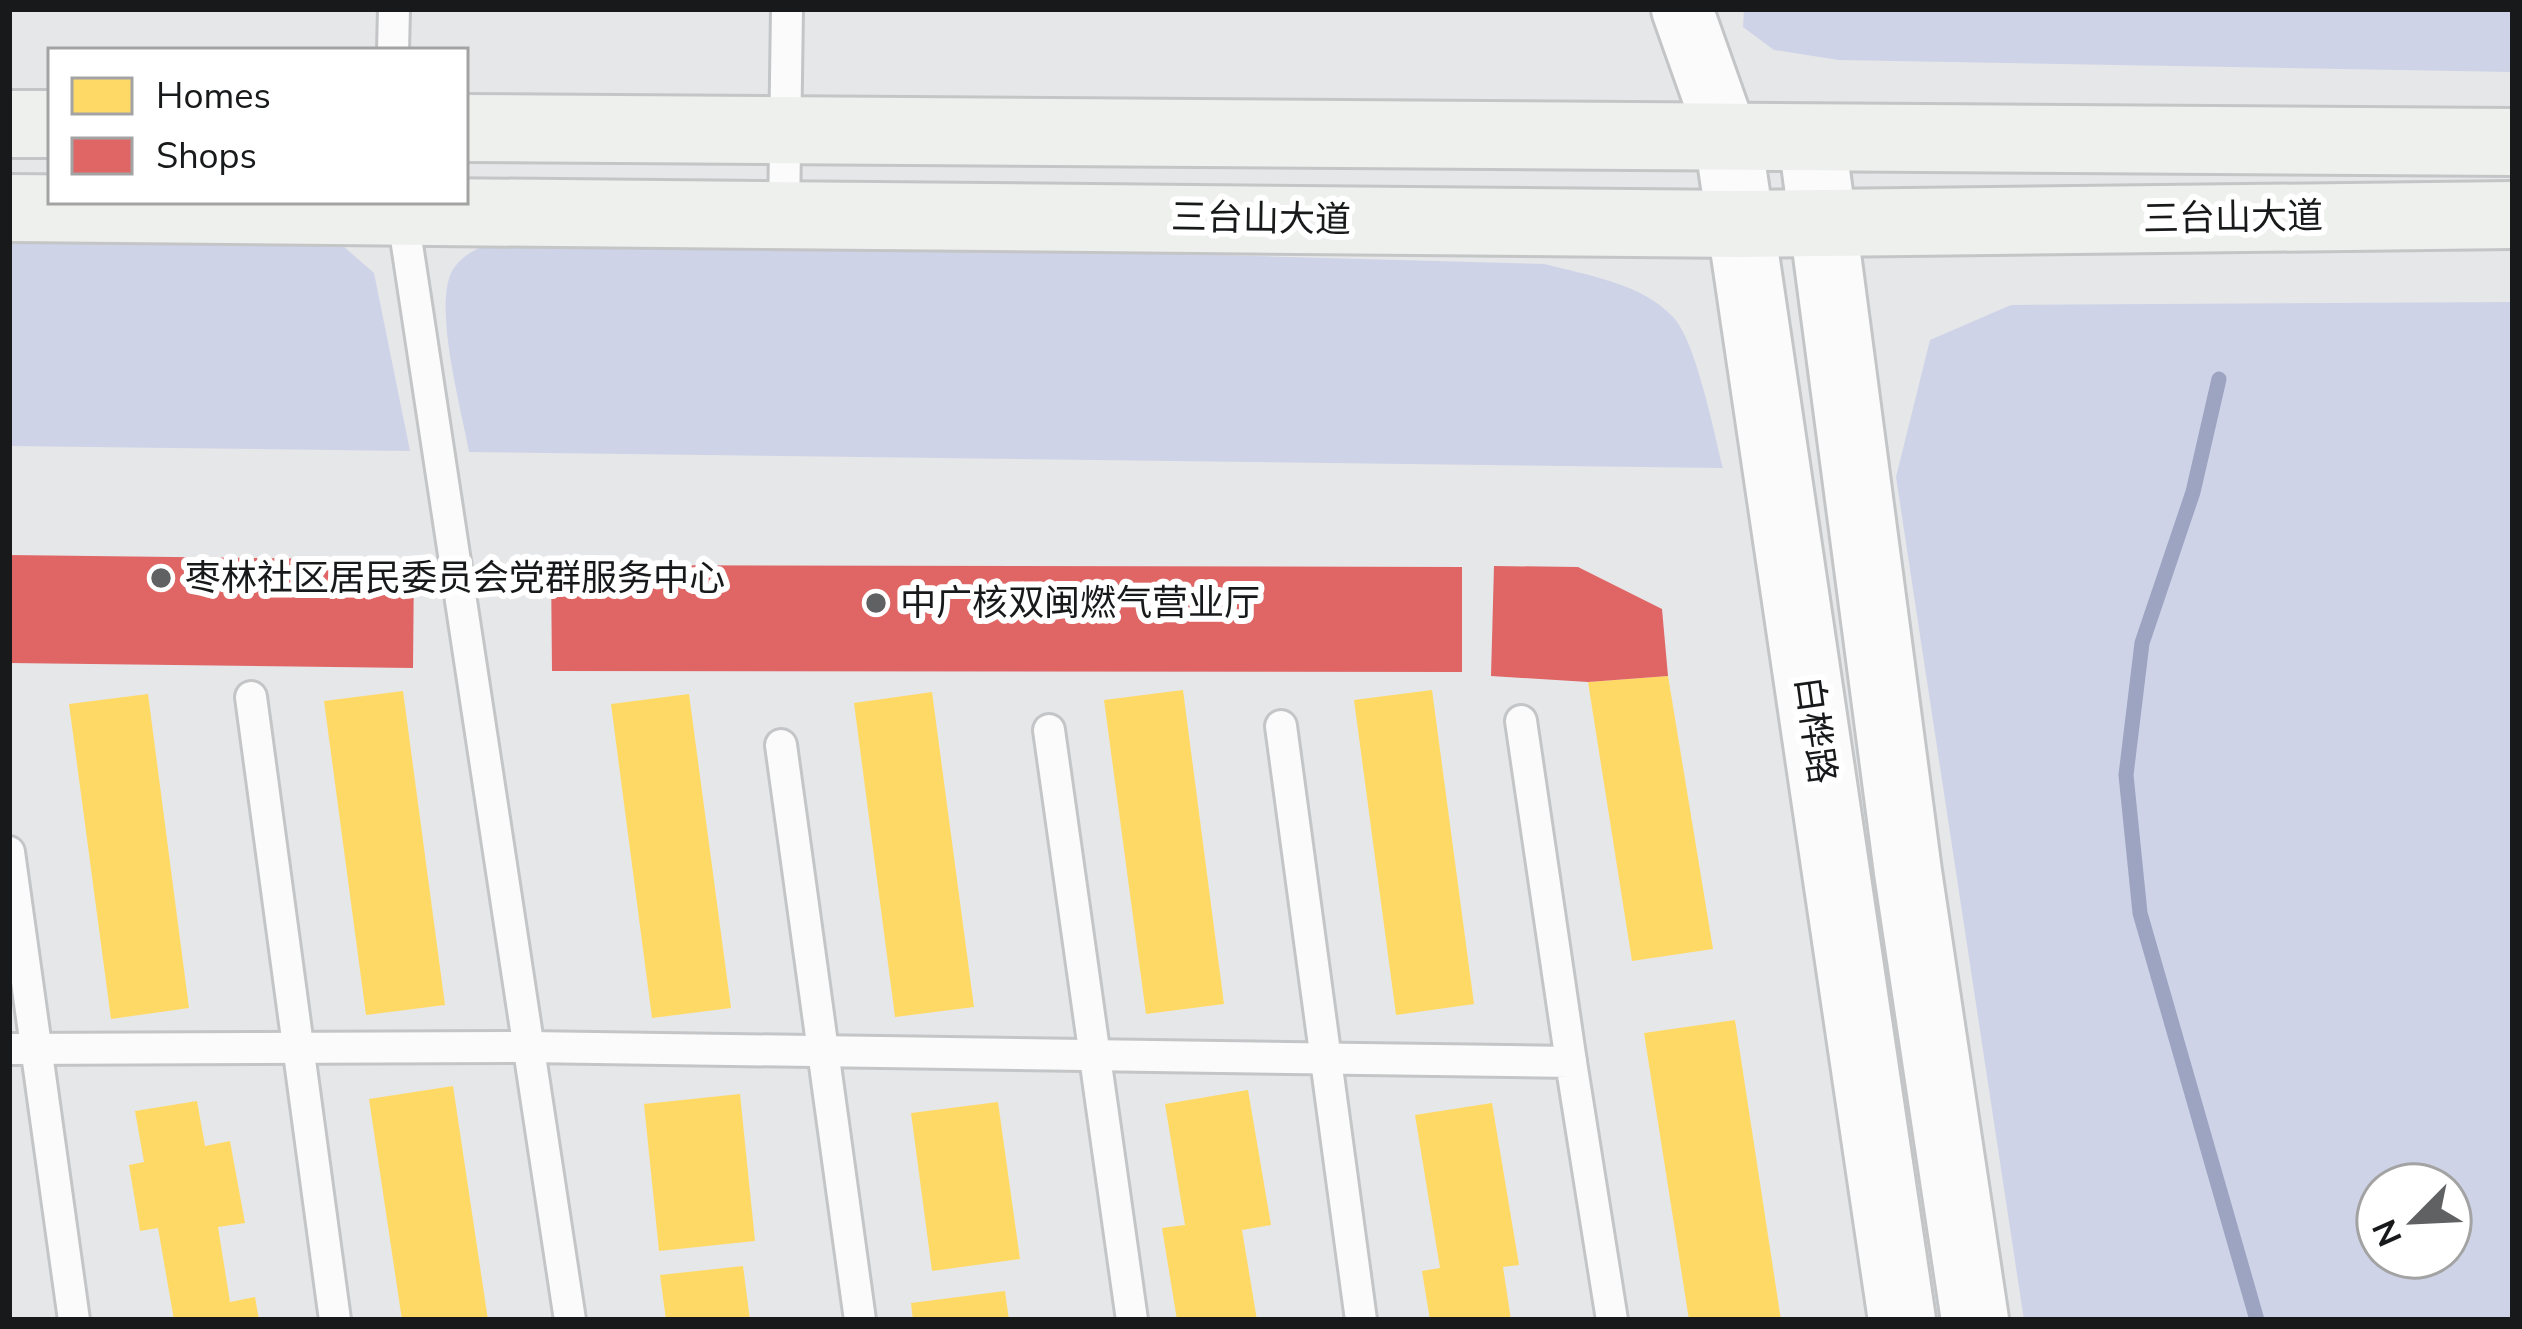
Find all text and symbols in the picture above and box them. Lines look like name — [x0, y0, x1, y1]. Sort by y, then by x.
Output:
legend — [48, 48, 468, 204]
text: Homes — [156, 72, 271, 121]
text: Shops — [156, 132, 257, 181]
street label: 三台山大道 — [2143, 192, 2323, 244]
street label: 三台山大道 — [1171, 193, 1351, 245]
place label: 枣林社区居民委员会党群服务中心 — [185, 554, 725, 603]
marker: 枣林社区居民委员会党群服务中心 — [148, 565, 174, 591]
place label: 中广核双闽燃气营业厅 — [900, 579, 1260, 628]
marker: 中广核双闽燃气营业厅 — [863, 590, 889, 616]
street label: 白桦路 — [1783, 673, 1847, 787]
north arrow — [2354, 1161, 2474, 1281]
text: N — [2362, 1212, 2414, 1253]

